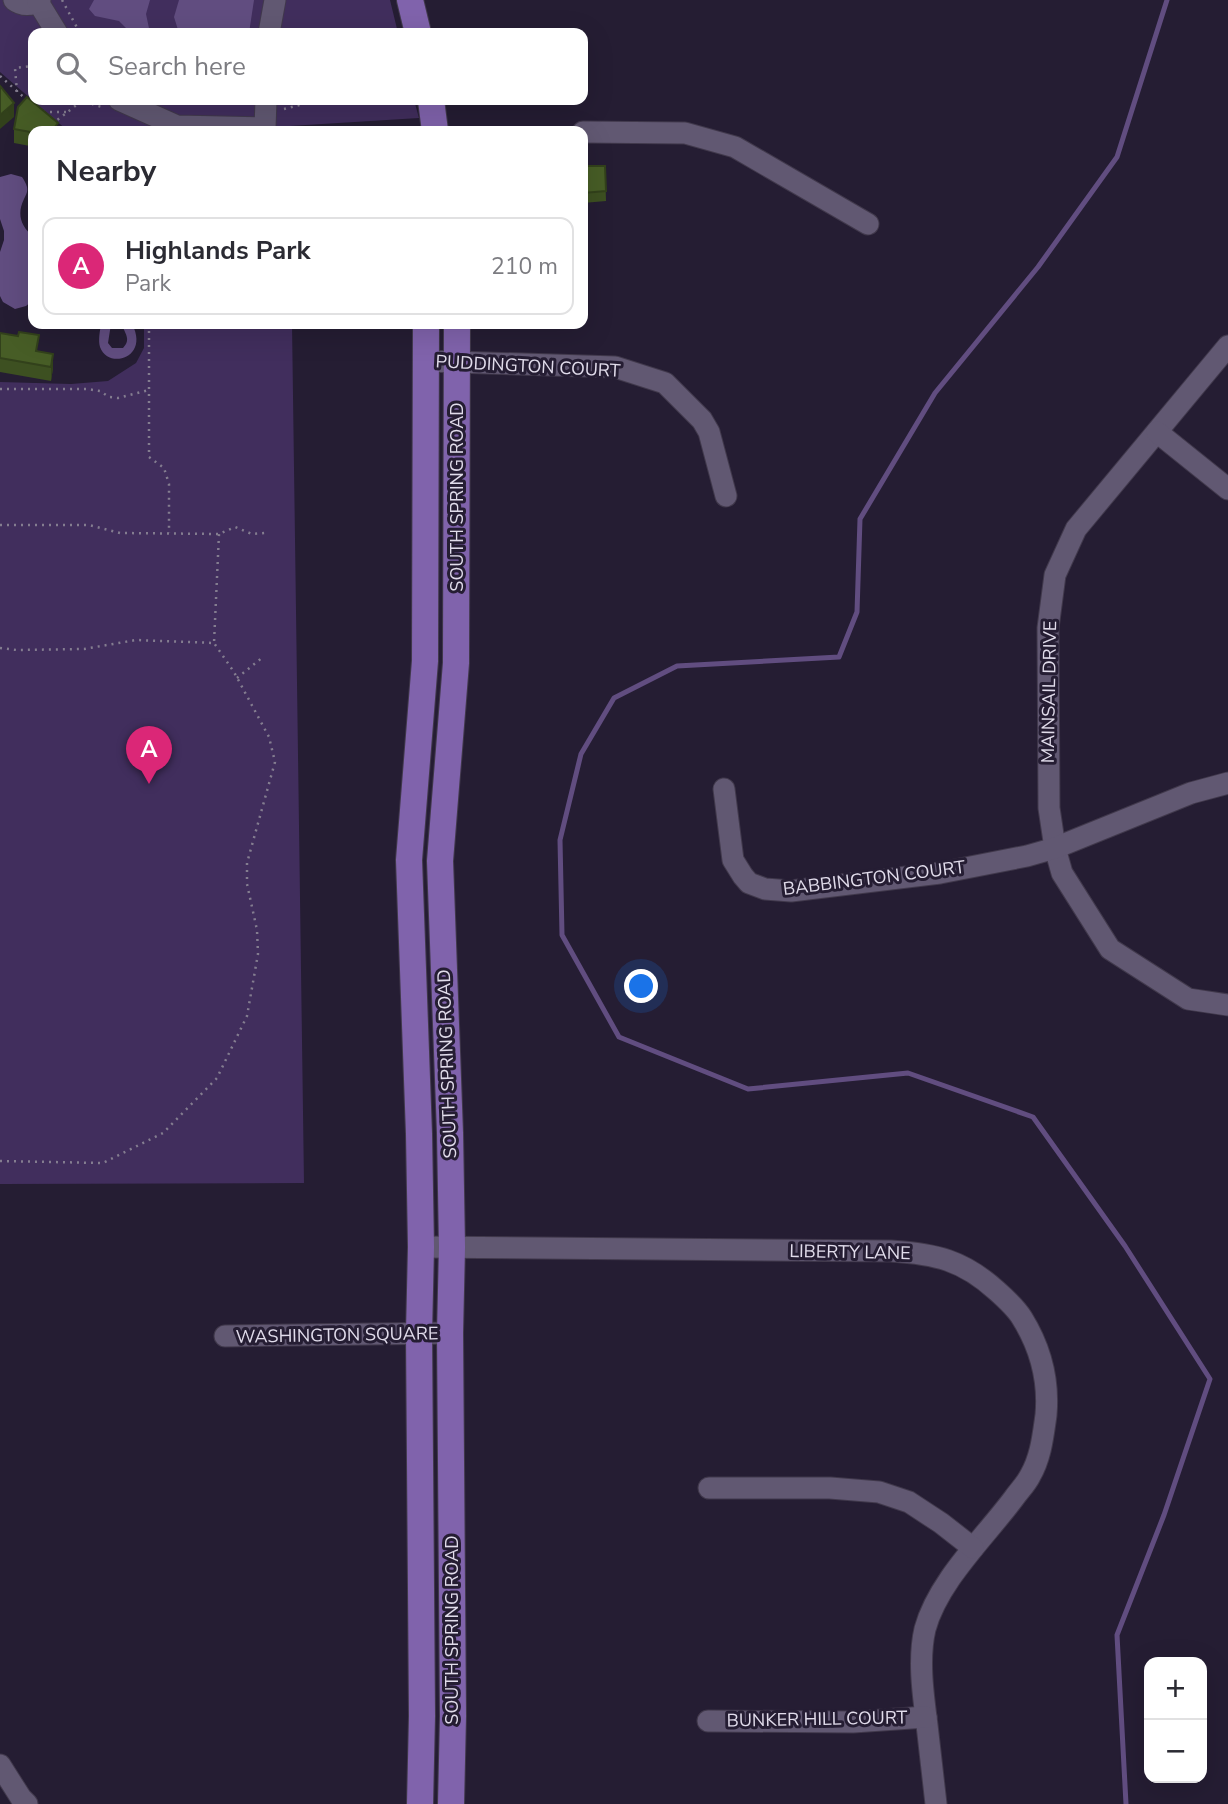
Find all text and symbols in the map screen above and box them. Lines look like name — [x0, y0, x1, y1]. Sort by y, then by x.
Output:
search box — [28, 28, 588, 105]
icon: search — [52, 48, 90, 86]
text: Search here — [108, 49, 246, 84]
text: Nearby — [56, 151, 156, 192]
text: Highlands Park — [125, 233, 310, 268]
text: A — [72, 251, 90, 282]
text: 210 m — [491, 251, 558, 282]
text: Park — [125, 268, 171, 299]
street label: PUDDINGTON COURT — [435, 349, 621, 383]
street label: SOUTH SPRING ROAD — [445, 402, 469, 592]
street label: MAINSAIL DRIVE — [1036, 621, 1062, 763]
pin: A — [126, 726, 172, 784]
street label: BABBINGTON COURT — [782, 855, 967, 901]
street label: SOUTH SPRING ROAD — [432, 969, 462, 1159]
your location — [624, 969, 658, 1003]
street label: LIBERTY LANE — [789, 1239, 911, 1265]
street label: WASHINGTON SQUARE — [235, 1321, 439, 1349]
street label: SOUTH SPRING ROAD — [440, 1535, 464, 1725]
map controls — [1144, 1657, 1207, 1783]
button: + — [1144, 1657, 1207, 1720]
street label: BUNKER HILL COURT — [726, 1705, 908, 1733]
button: − — [1144, 1720, 1207, 1783]

